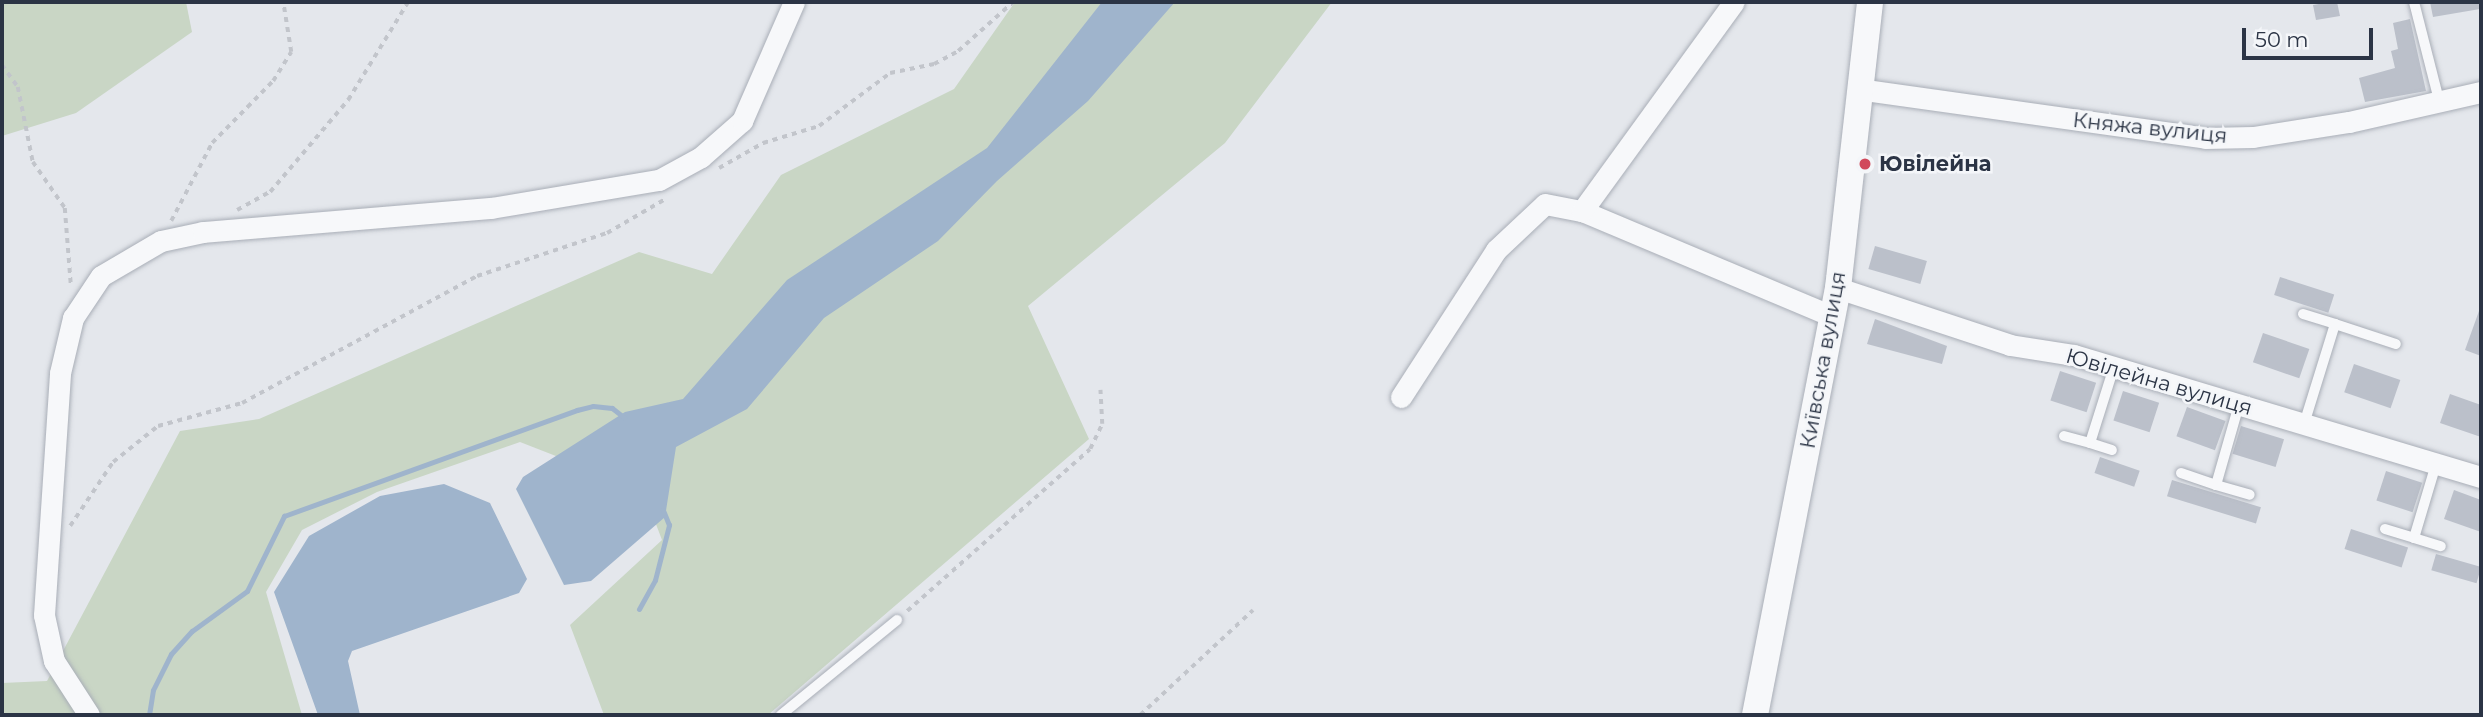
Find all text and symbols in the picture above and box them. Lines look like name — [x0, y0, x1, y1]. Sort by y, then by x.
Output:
scale bar — [2245, 14, 2376, 58]
text: 50 m — [2255, 27, 2309, 52]
street label: Княжа вулиця — [2072, 107, 2228, 149]
place label: Ювілейна — [1879, 151, 1992, 177]
marker: Ювілейна — [1857, 156, 1873, 172]
street label: Київська вулиця — [1795, 269, 1851, 451]
street label: Ювілейна вулиця — [2063, 343, 2255, 421]

